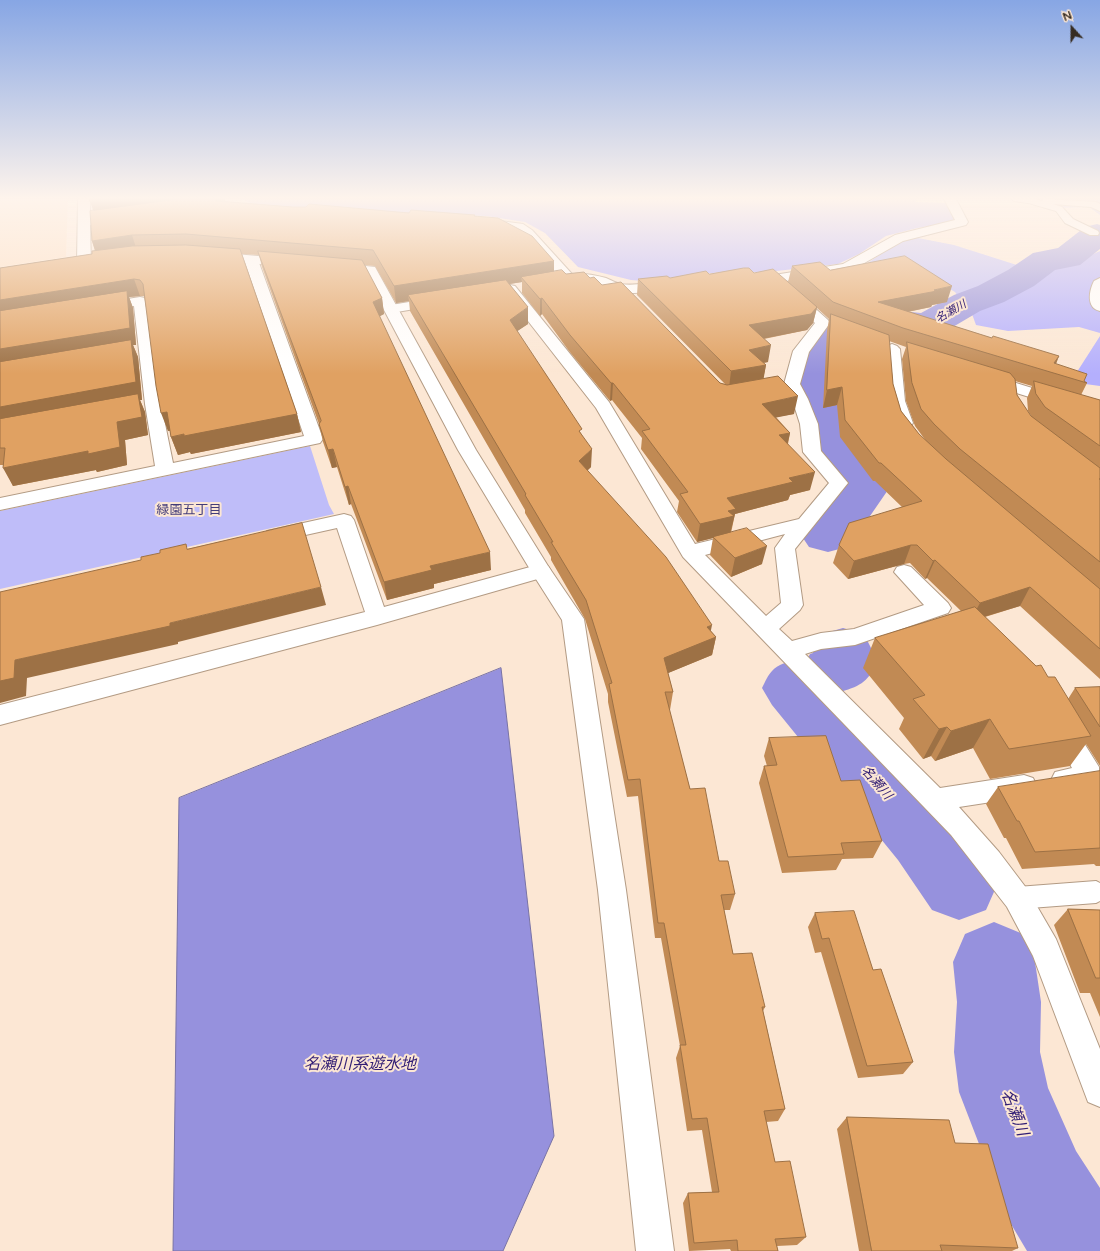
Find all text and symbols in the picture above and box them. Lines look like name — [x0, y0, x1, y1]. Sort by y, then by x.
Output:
north arrow — [1052, 8, 1092, 48]
text: N — [1061, 9, 1074, 24]
water label: 名瀬川 — [933, 298, 969, 326]
district label: 緑園五丁目 — [157, 503, 221, 519]
water label: 名瀬川 — [857, 763, 895, 803]
water label: 名瀬川系遊水地 — [304, 1055, 416, 1075]
water label: 名瀬川 — [996, 1087, 1032, 1139]

